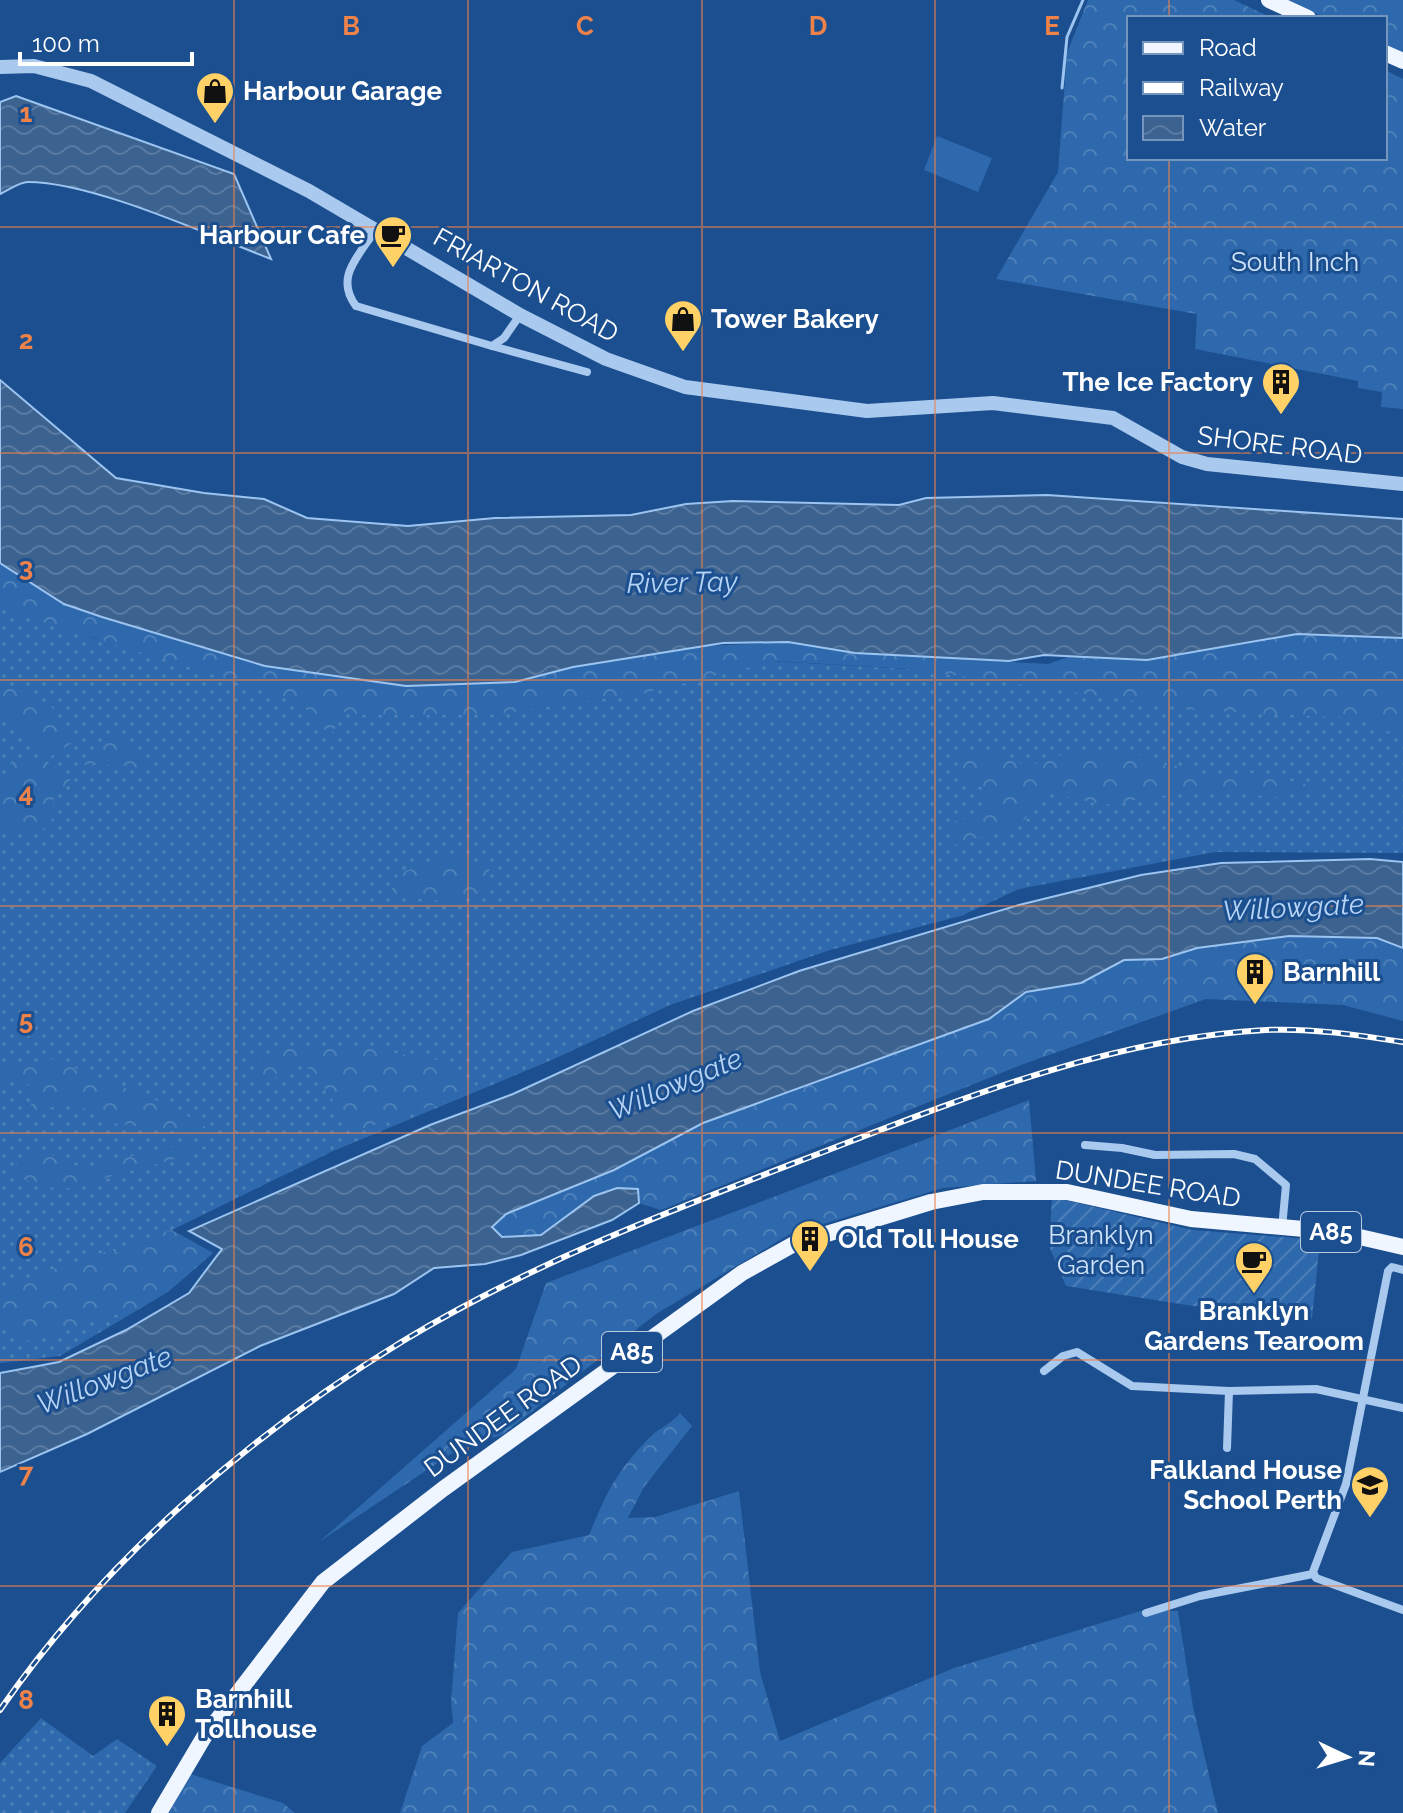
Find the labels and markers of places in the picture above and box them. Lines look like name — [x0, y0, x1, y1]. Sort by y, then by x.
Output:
shop icon: Harbour Garage — [194, 70, 236, 125]
place label: Harbour Garage — [243, 76, 442, 106]
cafe icon: Harbour Cafe — [372, 214, 414, 269]
place label: Harbour Cafe — [199, 220, 365, 250]
shop icon: Tower Bakery — [662, 298, 704, 353]
place label: Tower Bakery — [711, 304, 879, 334]
building icon: The Ice Factory — [1260, 361, 1302, 416]
place label: The Ice Factory — [1063, 367, 1253, 397]
building icon: Barnhill — [1234, 951, 1276, 1006]
place label: Barnhill — [1283, 957, 1381, 987]
building icon: Old Toll House — [789, 1218, 831, 1273]
place label: Old Toll House — [838, 1224, 1019, 1254]
cafe icon: Branklyn Gardens Tearoom — [1233, 1240, 1275, 1295]
place label: Branklyn Gardens Tearoom — [1144, 1296, 1364, 1356]
place label: Falkland House School Perth — [1149, 1455, 1342, 1515]
school or university icon: Falkland House School Perth — [1349, 1464, 1391, 1519]
place label: Barnhill Tollhouse — [195, 1684, 317, 1744]
building icon: Barnhill Tollhouse — [146, 1693, 188, 1748]

